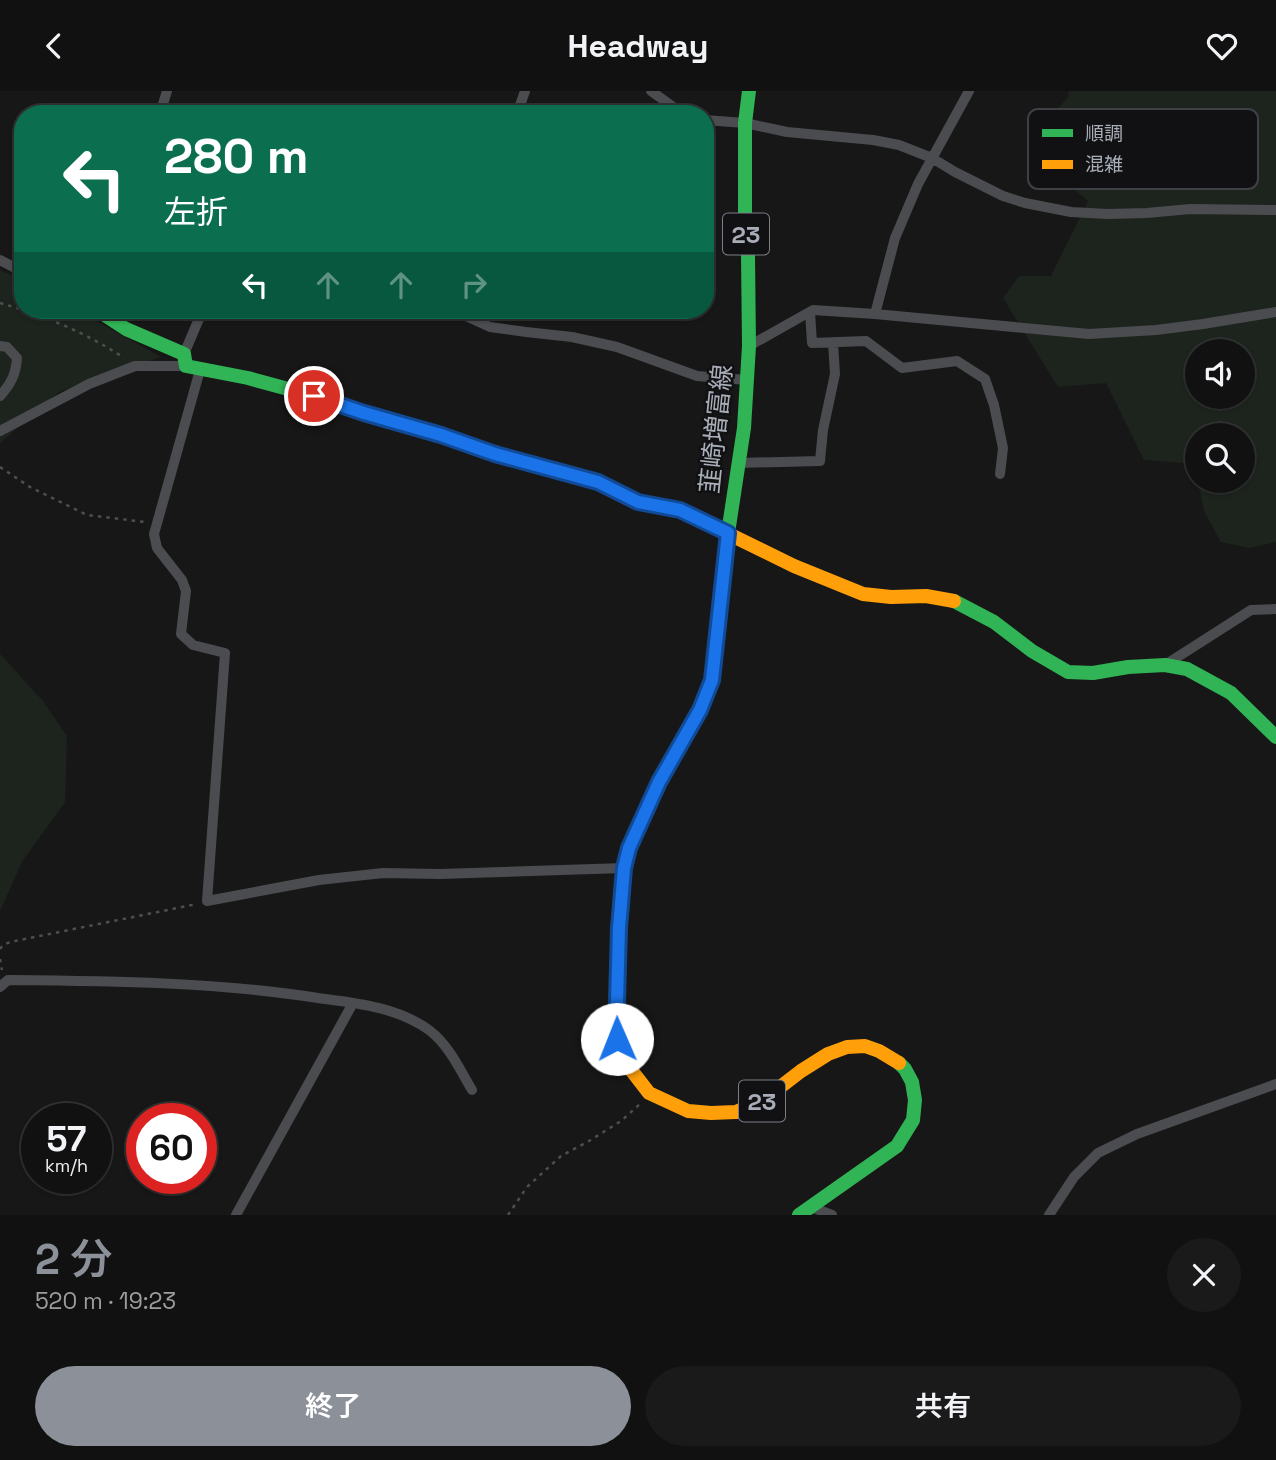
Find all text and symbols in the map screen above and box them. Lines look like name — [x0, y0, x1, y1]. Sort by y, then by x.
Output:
text: Headway — [568, 26, 708, 66]
icon: back — [35, 27, 73, 65]
icon: heart — [1203, 27, 1241, 65]
legend — [1028, 109, 1258, 189]
text: 順調 — [1085, 121, 1123, 146]
text: 280 m — [164, 125, 309, 187]
icon: left — [49, 133, 140, 224]
text: 混雑 — [1085, 152, 1123, 177]
text: 左折 — [164, 192, 228, 232]
road number: 23 — [723, 213, 769, 254]
icon: left — [236, 266, 274, 304]
icon: ahead — [309, 266, 347, 304]
icon: ahead — [382, 266, 420, 304]
icon: right — [455, 266, 493, 304]
map controls — [1185, 339, 1255, 493]
button: sound — [1185, 339, 1255, 409]
street label: 韮崎増富線 — [692, 363, 740, 495]
pin — [284, 366, 344, 426]
icon: arrive — [295, 377, 333, 415]
button: search — [1185, 423, 1255, 493]
position arrow — [580, 1002, 654, 1076]
road number: 23 — [739, 1081, 785, 1121]
speed limit sign: 60 — [126, 1103, 217, 1194]
text: 57 — [47, 1117, 86, 1161]
text: km/h — [45, 1154, 88, 1177]
text: 2 分 — [35, 1233, 113, 1286]
button: close — [1167, 1238, 1241, 1312]
text: 520 m · 19:23 — [35, 1286, 176, 1316]
button: 終了 — [35, 1366, 631, 1446]
button: 共有 — [645, 1366, 1241, 1446]

